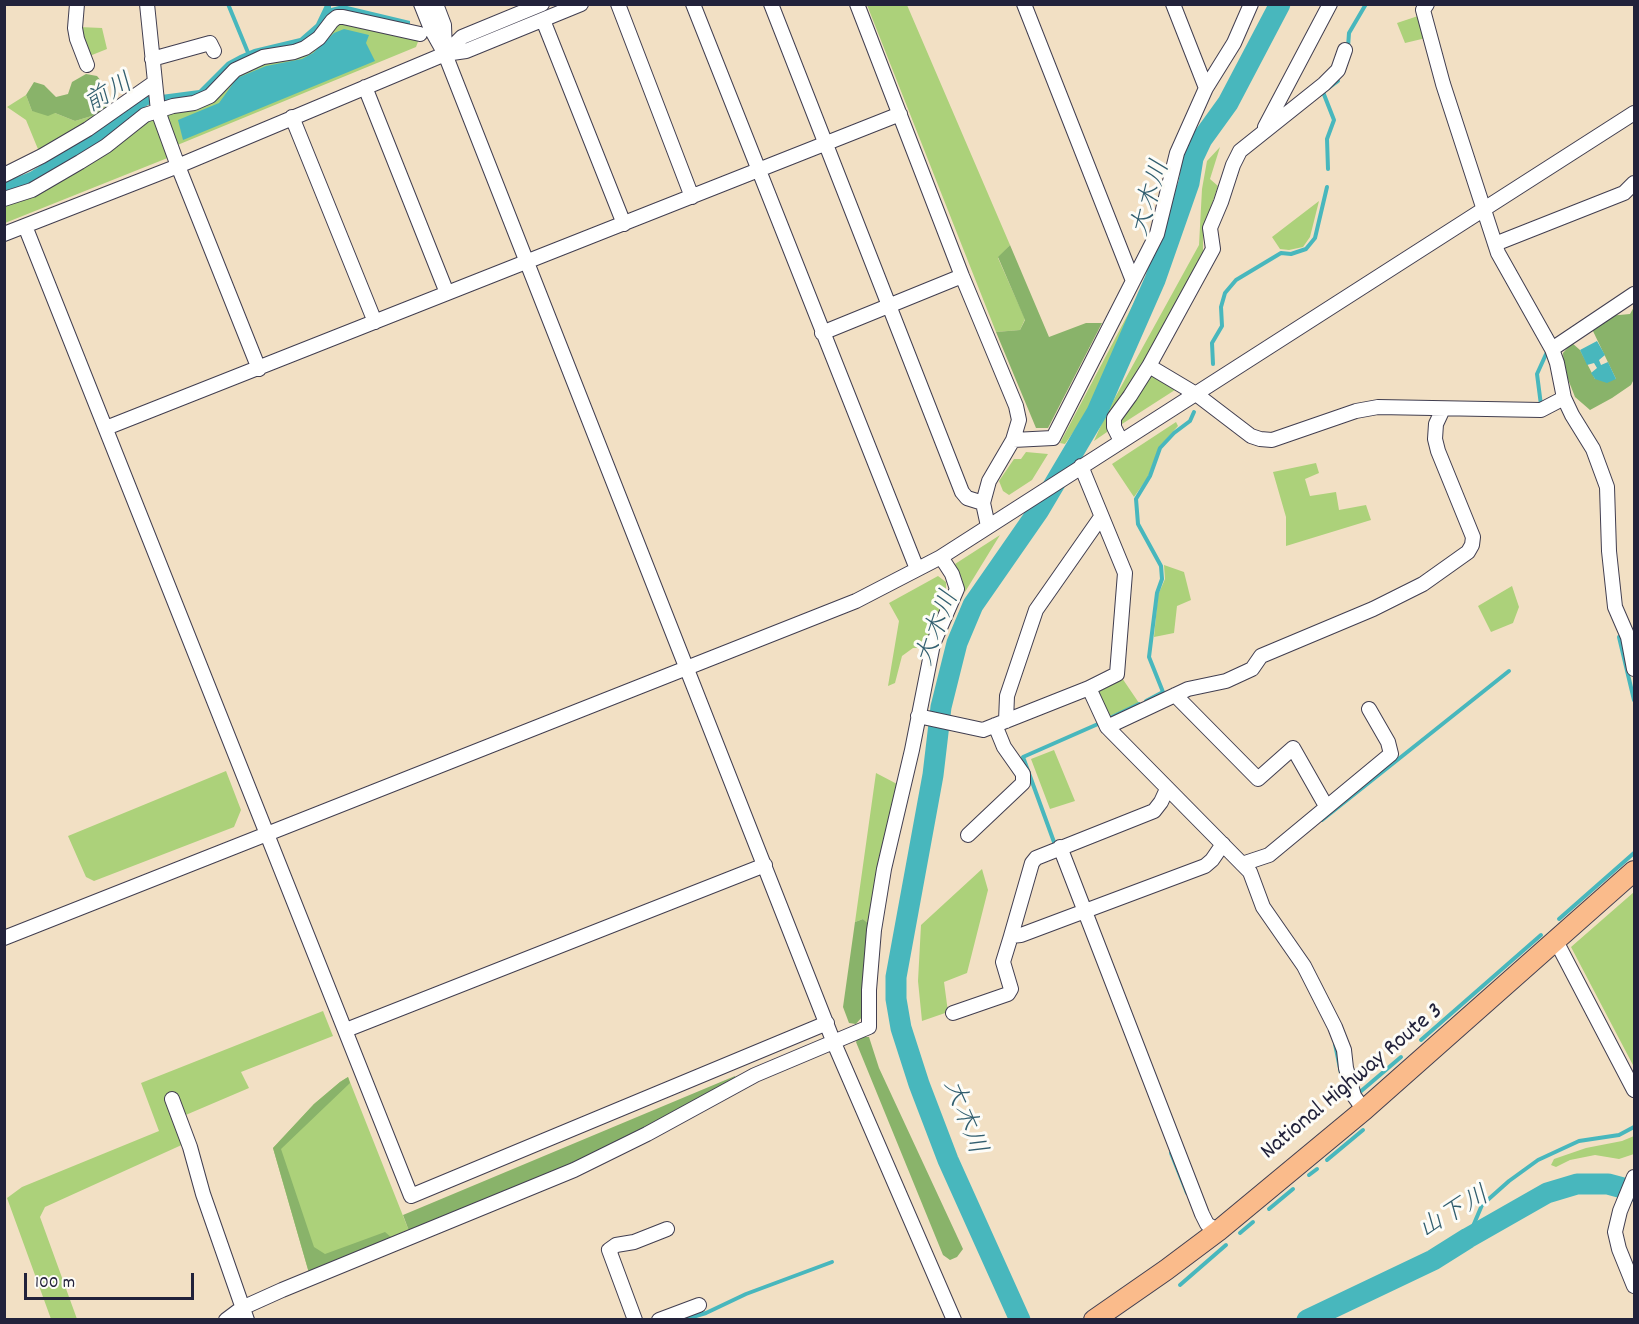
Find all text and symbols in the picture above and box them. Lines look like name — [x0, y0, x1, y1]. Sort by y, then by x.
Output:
water label: 前川 — [80, 69, 140, 123]
water label: 大木川 — [1127, 157, 1179, 241]
water label: 大木川 — [911, 587, 969, 671]
street label: National Highway Route 3 — [1256, 998, 1450, 1168]
water label: 大木川 — [933, 1076, 991, 1160]
water label: 山下川 — [1413, 1182, 1497, 1248]
scale bar — [27, 1261, 196, 1299]
text: 100 m — [35, 1271, 75, 1296]

